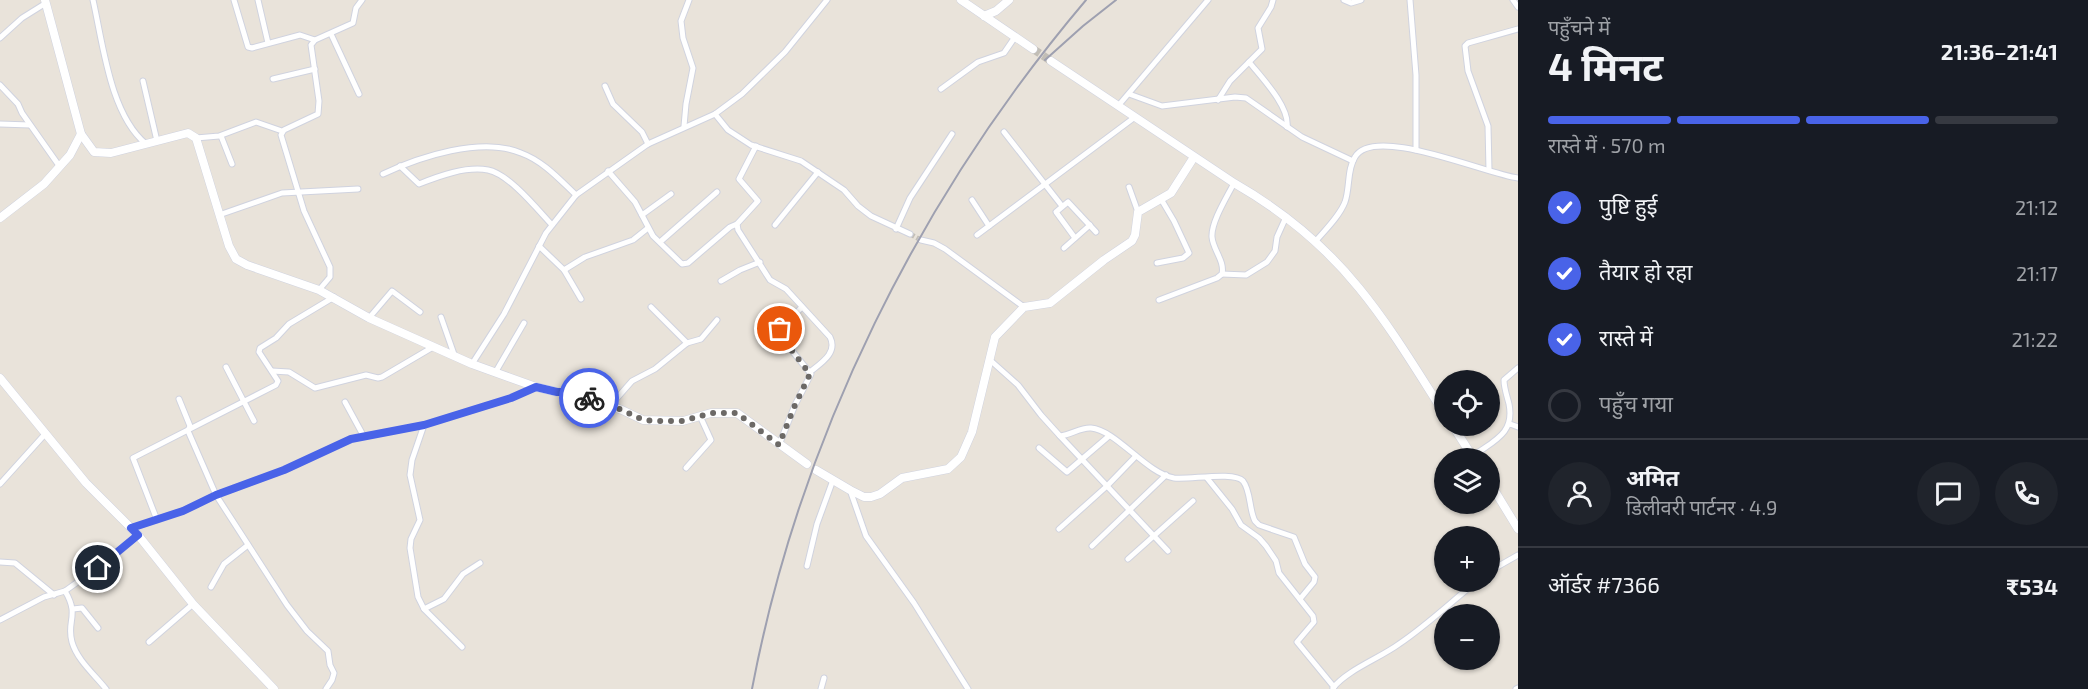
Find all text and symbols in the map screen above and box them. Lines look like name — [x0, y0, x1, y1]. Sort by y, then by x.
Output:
text: पहुँचने में — [1548, 15, 1610, 39]
text: 21:36–21:41 — [1941, 38, 2058, 64]
text: 4 मिनट — [1548, 42, 1663, 89]
text: रास्ते में · 570 m — [1548, 133, 1666, 157]
icon: check — [1548, 191, 1581, 224]
text: पुष्टि हुई — [1599, 192, 1657, 218]
text: 21:12 — [2015, 195, 2058, 219]
icon: check — [1548, 257, 1581, 290]
text: तैयार हो रहा — [1599, 258, 1693, 284]
text: 21:17 — [2016, 261, 2058, 285]
pin — [754, 303, 805, 354]
icon: bag — [763, 312, 796, 345]
icon: check — [1548, 323, 1581, 356]
text: रास्ते में — [1599, 324, 1653, 350]
text: 21:22 — [2012, 327, 2058, 351]
courier — [559, 368, 619, 428]
map controls — [1434, 370, 1500, 670]
button: locate — [1434, 370, 1500, 436]
icon: bike — [573, 382, 606, 415]
text: पहुँच गया — [1599, 390, 1673, 416]
button: layers — [1434, 448, 1500, 514]
button: person — [1548, 462, 1611, 525]
button: chat — [1917, 462, 1980, 525]
button: phone — [1995, 462, 2058, 525]
text: अमित — [1626, 464, 1679, 490]
text: डिलीवरी पार्टनर · 4.9 — [1626, 495, 1777, 519]
button: + — [1434, 526, 1500, 592]
pin — [72, 542, 123, 593]
icon: home — [81, 551, 114, 584]
text: ऑर्डर #7366 — [1548, 571, 1660, 597]
text: ₹534 — [2006, 573, 2058, 599]
button: − — [1434, 604, 1500, 670]

